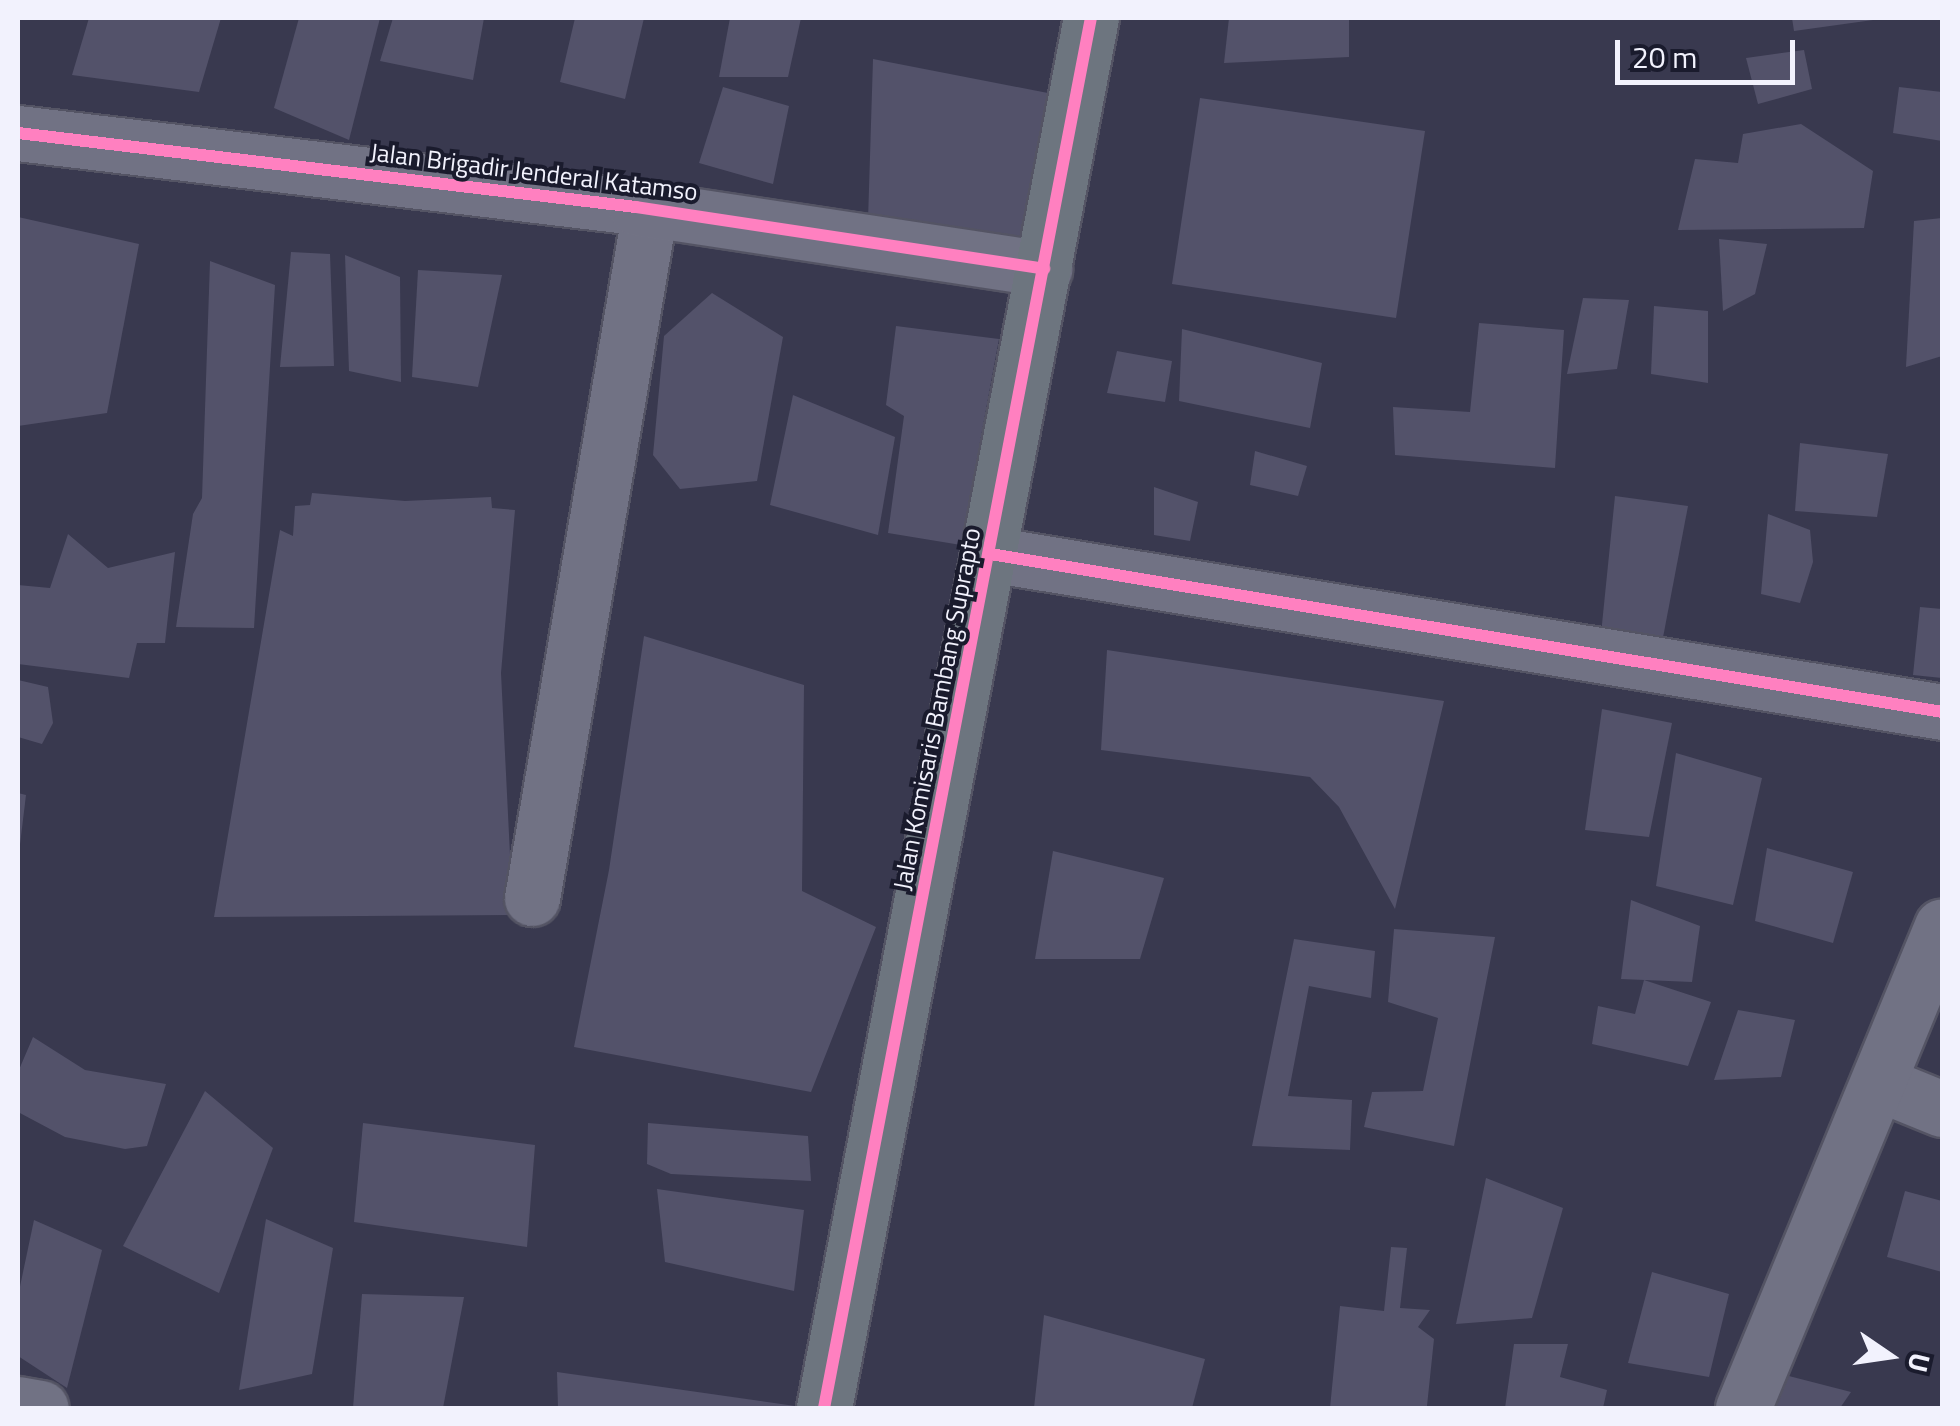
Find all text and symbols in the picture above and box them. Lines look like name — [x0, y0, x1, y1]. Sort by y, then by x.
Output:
scale bar — [1620, 20, 1800, 82]
text: 20 m — [1632, 34, 1697, 80]
street label: Jalan Brigadir Jenderal Katamso — [368, 137, 700, 207]
street label: Jalan Komisaris Bambang Suprapto — [887, 525, 987, 893]
north arrow — [1840, 1306, 1940, 1406]
text: U — [1897, 1349, 1943, 1377]

